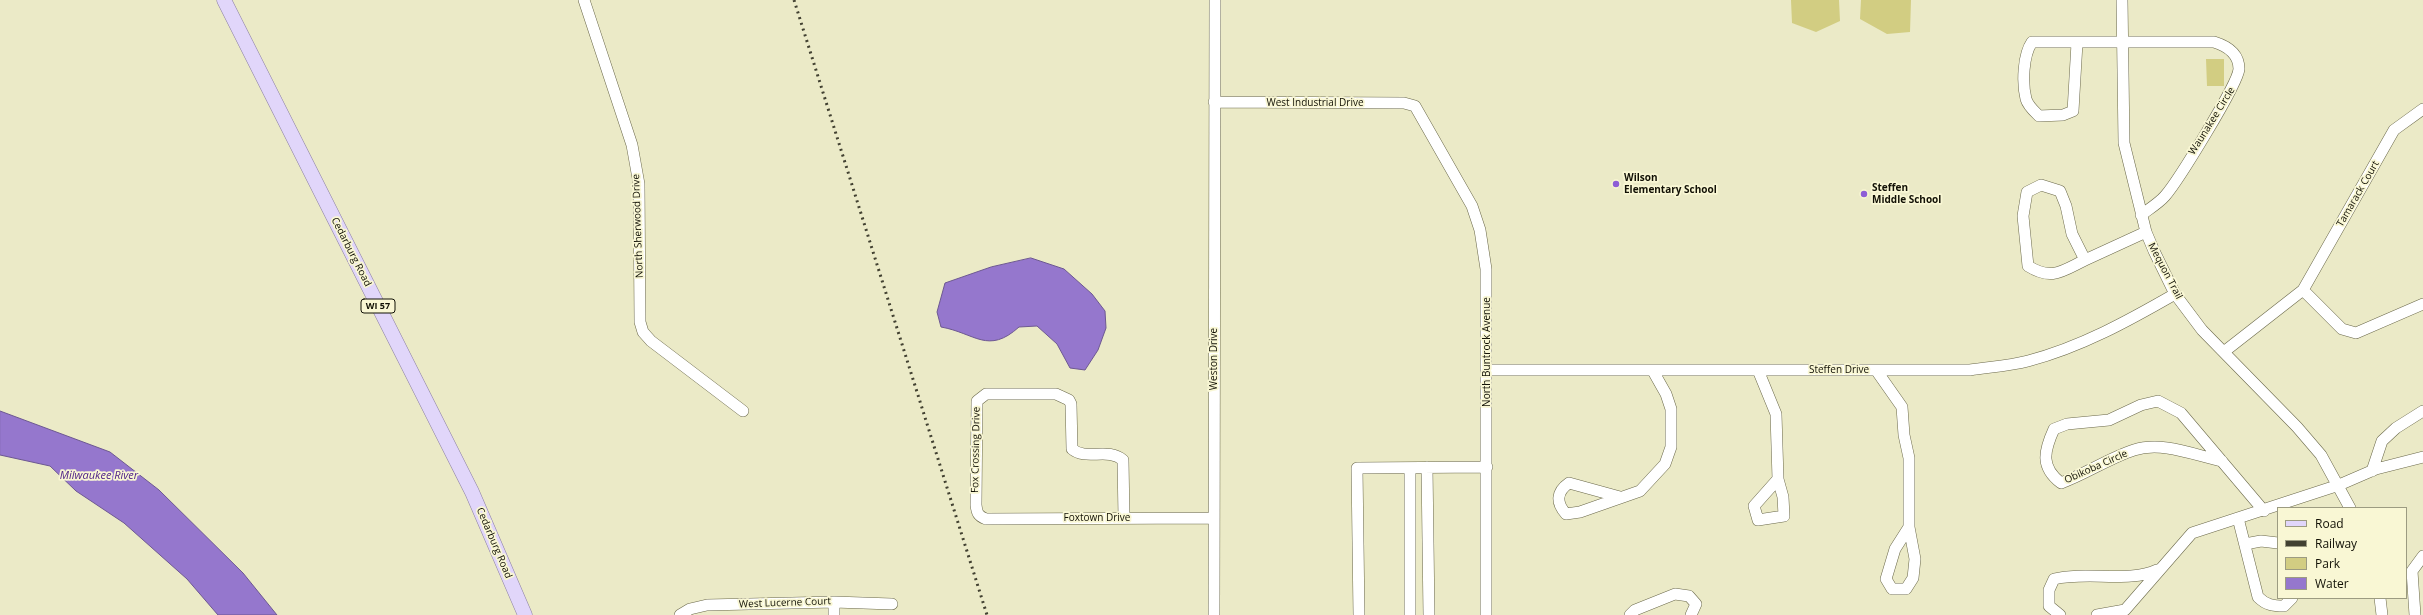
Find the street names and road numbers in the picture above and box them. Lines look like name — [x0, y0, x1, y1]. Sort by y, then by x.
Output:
street label: Waunakee Circle — [2186, 85, 2238, 157]
street label: West Industrial Drive — [1266, 97, 1364, 109]
street label: Tamarack Court — [2334, 159, 2382, 229]
street label: North Sherwood Drive — [630, 174, 646, 278]
street label: Cedarburg Road — [328, 215, 374, 289]
street label: Mequon Trail — [2145, 241, 2185, 301]
street label: North Buntrock Avenue — [1481, 297, 1493, 407]
road number: WI 57 — [361, 299, 395, 313]
street label: Weston Drive — [1208, 328, 1220, 390]
street label: Steffen Drive — [1809, 364, 1869, 376]
street label: Fox Crossing Drive — [969, 407, 983, 493]
street label: Obikoba Circle — [2063, 448, 2129, 486]
street label: Cedarburg Road — [474, 506, 514, 580]
street label: Foxtown Drive — [1064, 512, 1130, 524]
street label: West Lucerne Court — [739, 595, 831, 611]

